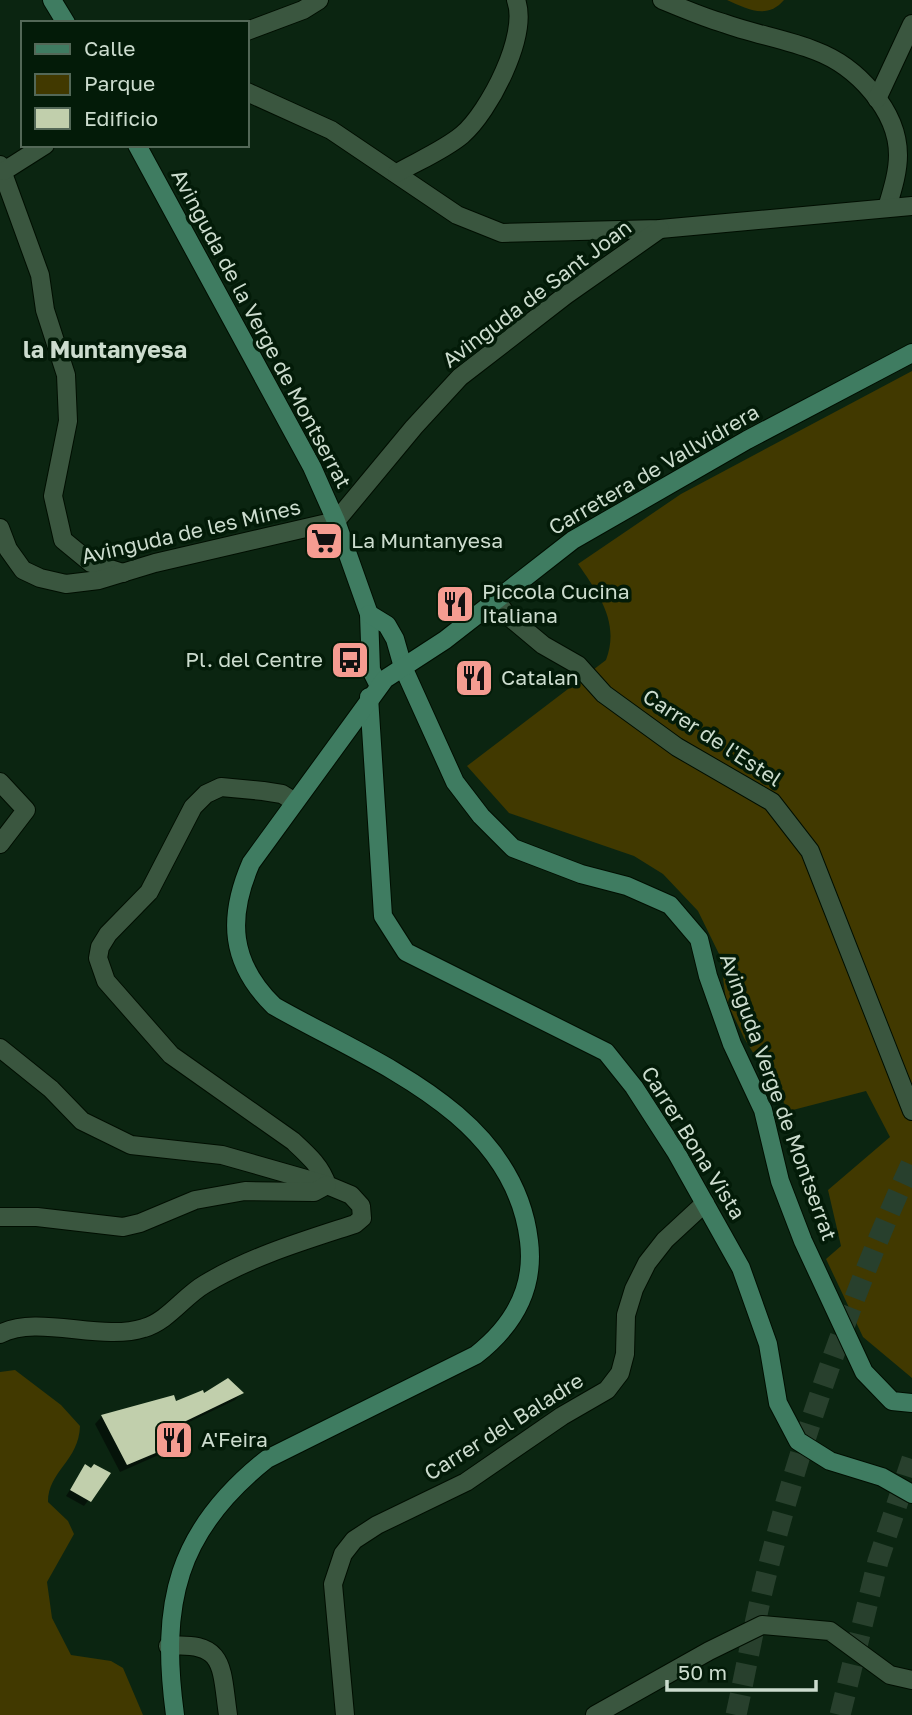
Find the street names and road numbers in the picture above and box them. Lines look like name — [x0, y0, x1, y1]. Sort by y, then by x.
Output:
street label: Avinguda de la Verge de Montserrat — [166, 164, 357, 493]
street label: Avinguda de Sant Joan — [437, 214, 636, 373]
street label: Carretera de Vallvidrera — [544, 398, 763, 540]
street label: Avinguda de les Mines — [79, 493, 303, 569]
street label: Carrer de l'Estel — [638, 683, 787, 792]
street label: Avinguda Verge de Montserrat — [715, 950, 843, 1244]
street label: Carrer Bona Vista — [636, 1061, 751, 1224]
street label: Carrer del Baladre — [419, 1367, 588, 1486]

